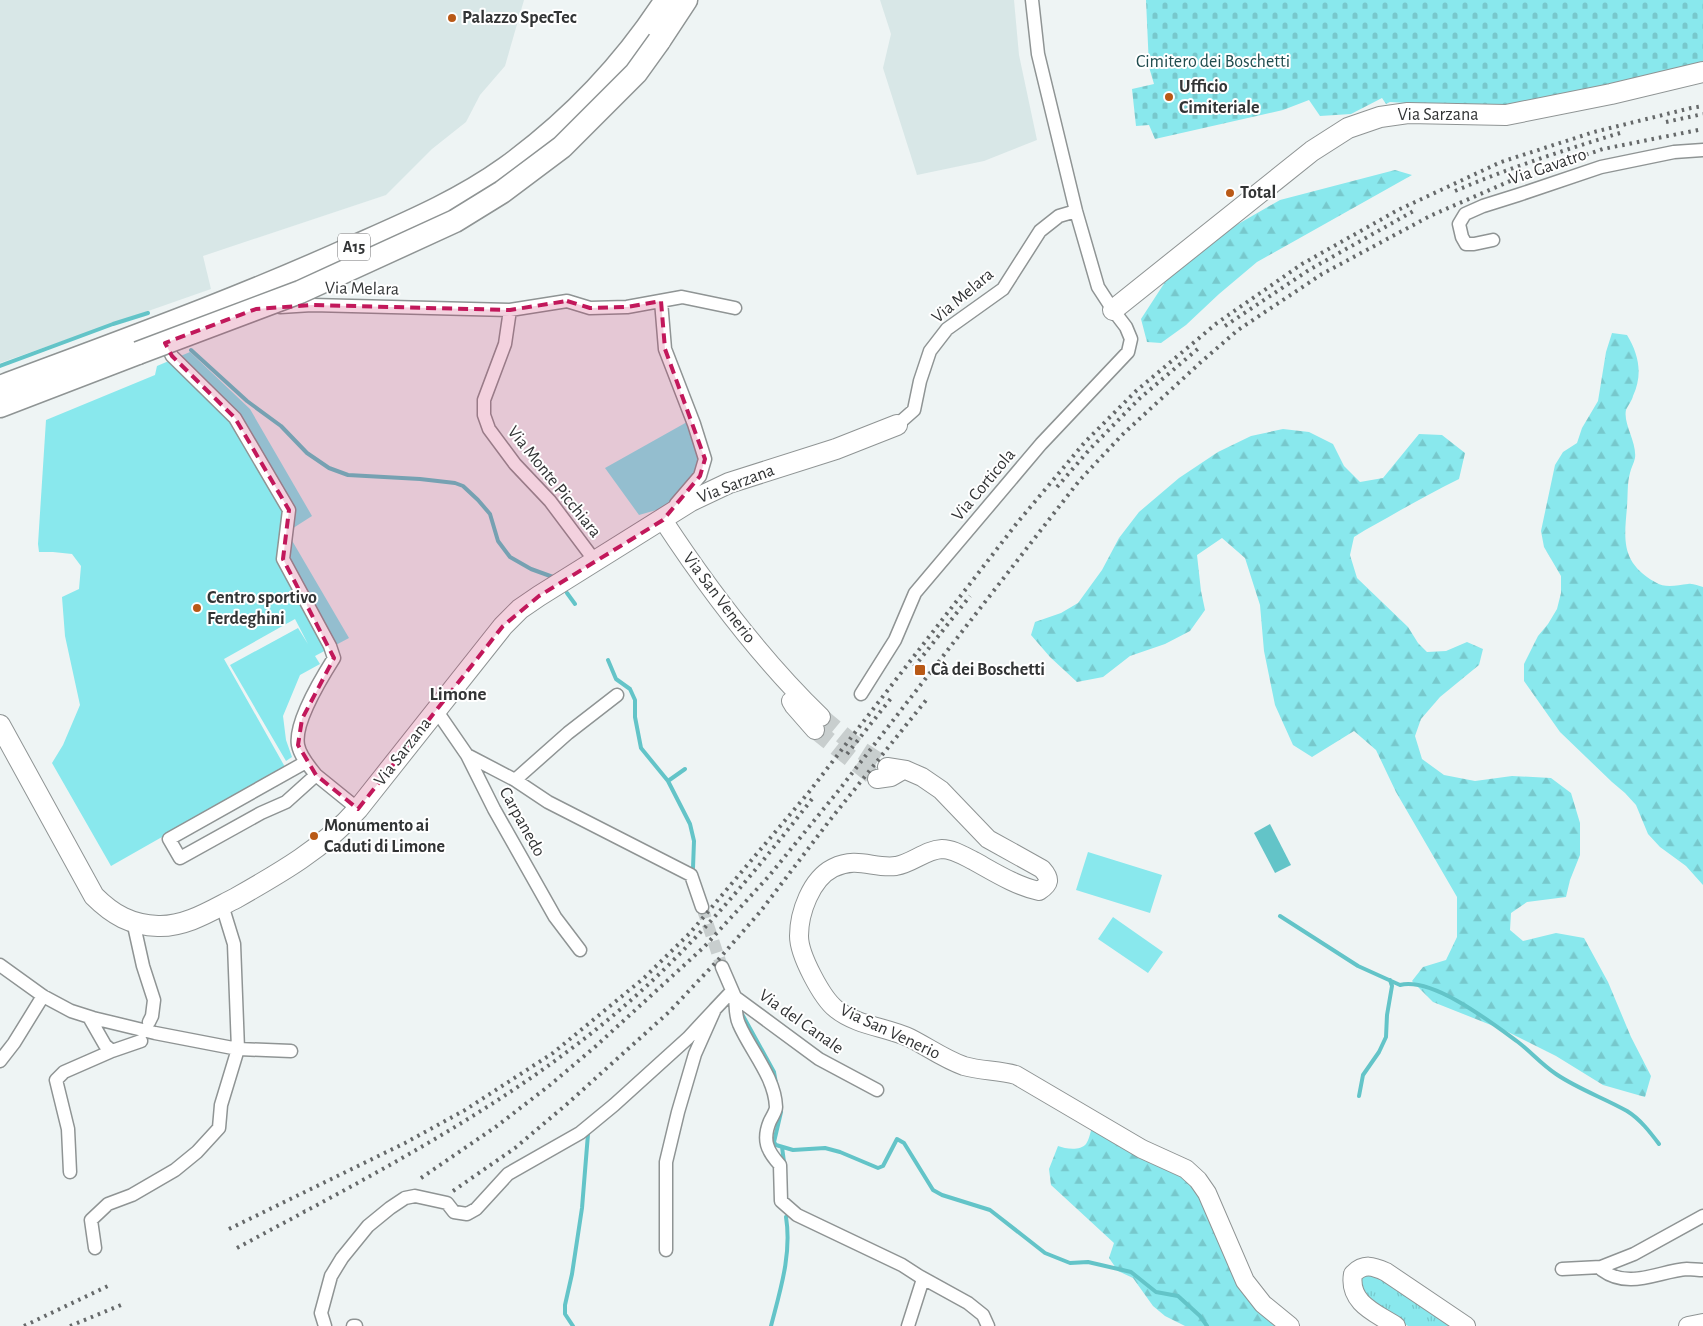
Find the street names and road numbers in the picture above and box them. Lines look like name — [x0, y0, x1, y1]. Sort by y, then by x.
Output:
street label: Via Sarzana — [1397, 106, 1479, 124]
street label: Via Gavatro — [1507, 145, 1589, 189]
road number: A15 — [338, 233, 370, 260]
street label: Via Melara — [929, 265, 997, 327]
street label: Via Melara — [325, 279, 399, 299]
street label: Via Monte Picchiara — [504, 423, 604, 541]
street label: Via Corticola — [949, 446, 1019, 524]
street label: Via Sarzana — [695, 461, 777, 507]
street label: Via San Venerio — [679, 549, 759, 647]
street label: Via Sarzana — [371, 715, 435, 789]
street label: Carpanedo — [496, 784, 548, 860]
street label: Via del Canale — [755, 986, 847, 1058]
street label: Via San Venerio — [837, 1001, 943, 1063]

